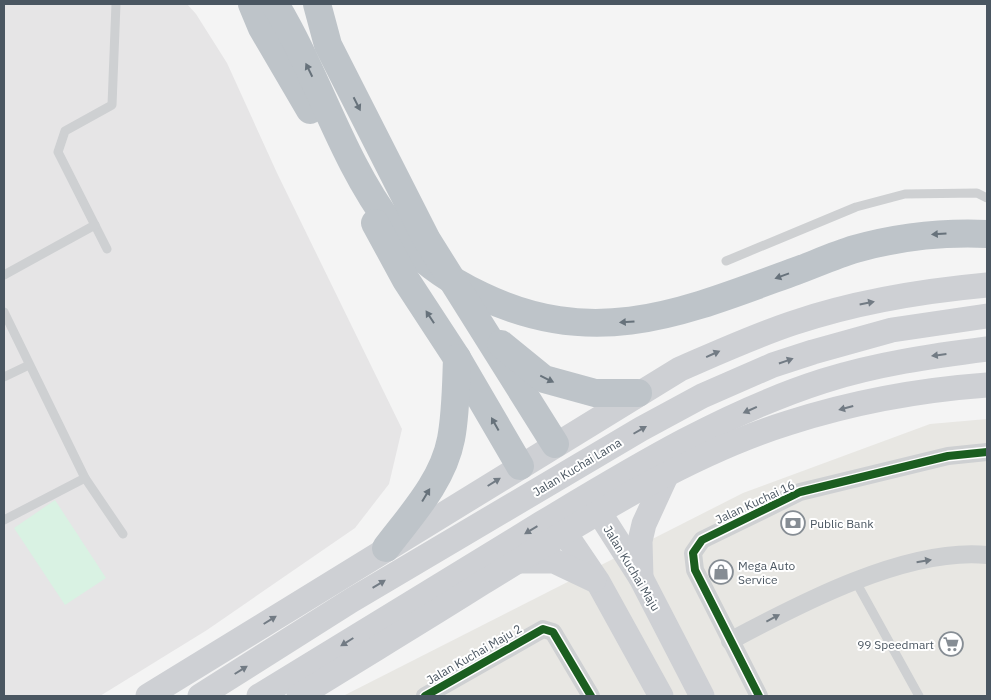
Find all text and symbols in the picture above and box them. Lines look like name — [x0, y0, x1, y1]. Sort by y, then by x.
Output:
one-way arrow — [305, 62, 313, 77]
one-way arrow — [353, 97, 361, 112]
one-way arrow — [930, 231, 946, 239]
one-way arrow — [775, 273, 790, 280]
one-way arrow — [859, 299, 874, 307]
one-way arrow — [426, 310, 435, 324]
one-way arrow — [619, 318, 635, 326]
one-way arrow — [706, 350, 720, 358]
one-way arrow — [931, 351, 947, 359]
one-way arrow — [779, 357, 794, 364]
one-way arrow — [539, 375, 554, 383]
one-way arrow — [838, 404, 853, 412]
one-way arrow — [743, 406, 757, 414]
one-way arrow — [490, 418, 499, 431]
one-way arrow — [632, 426, 647, 434]
street label: Jalan Kuchai Lama — [530, 434, 624, 499]
one-way arrow — [488, 477, 501, 487]
street label: Jalan Kuchai 16 — [713, 477, 797, 527]
one-way arrow — [421, 488, 430, 502]
bank icon: Public Bank — [780, 510, 806, 536]
place label: Public Bank — [810, 516, 874, 531]
street label: Jalan Kuchai Maju — [601, 522, 663, 614]
one-way arrow — [525, 526, 538, 535]
one-way arrow — [917, 557, 933, 565]
place label: Mega Auto Service — [738, 558, 796, 587]
shop icon: Mega Auto Service — [708, 559, 734, 585]
one-way arrow — [373, 580, 386, 589]
one-way arrow — [766, 614, 780, 622]
one-way arrow — [264, 616, 277, 625]
street label: Jalan Kuchai Maju 2 — [424, 621, 524, 687]
supermarket icon: 99 Speedmart — [938, 631, 964, 657]
one-way arrow — [341, 637, 354, 647]
place label: 99 Speedmart — [857, 637, 934, 652]
one-way arrow — [235, 665, 248, 675]

